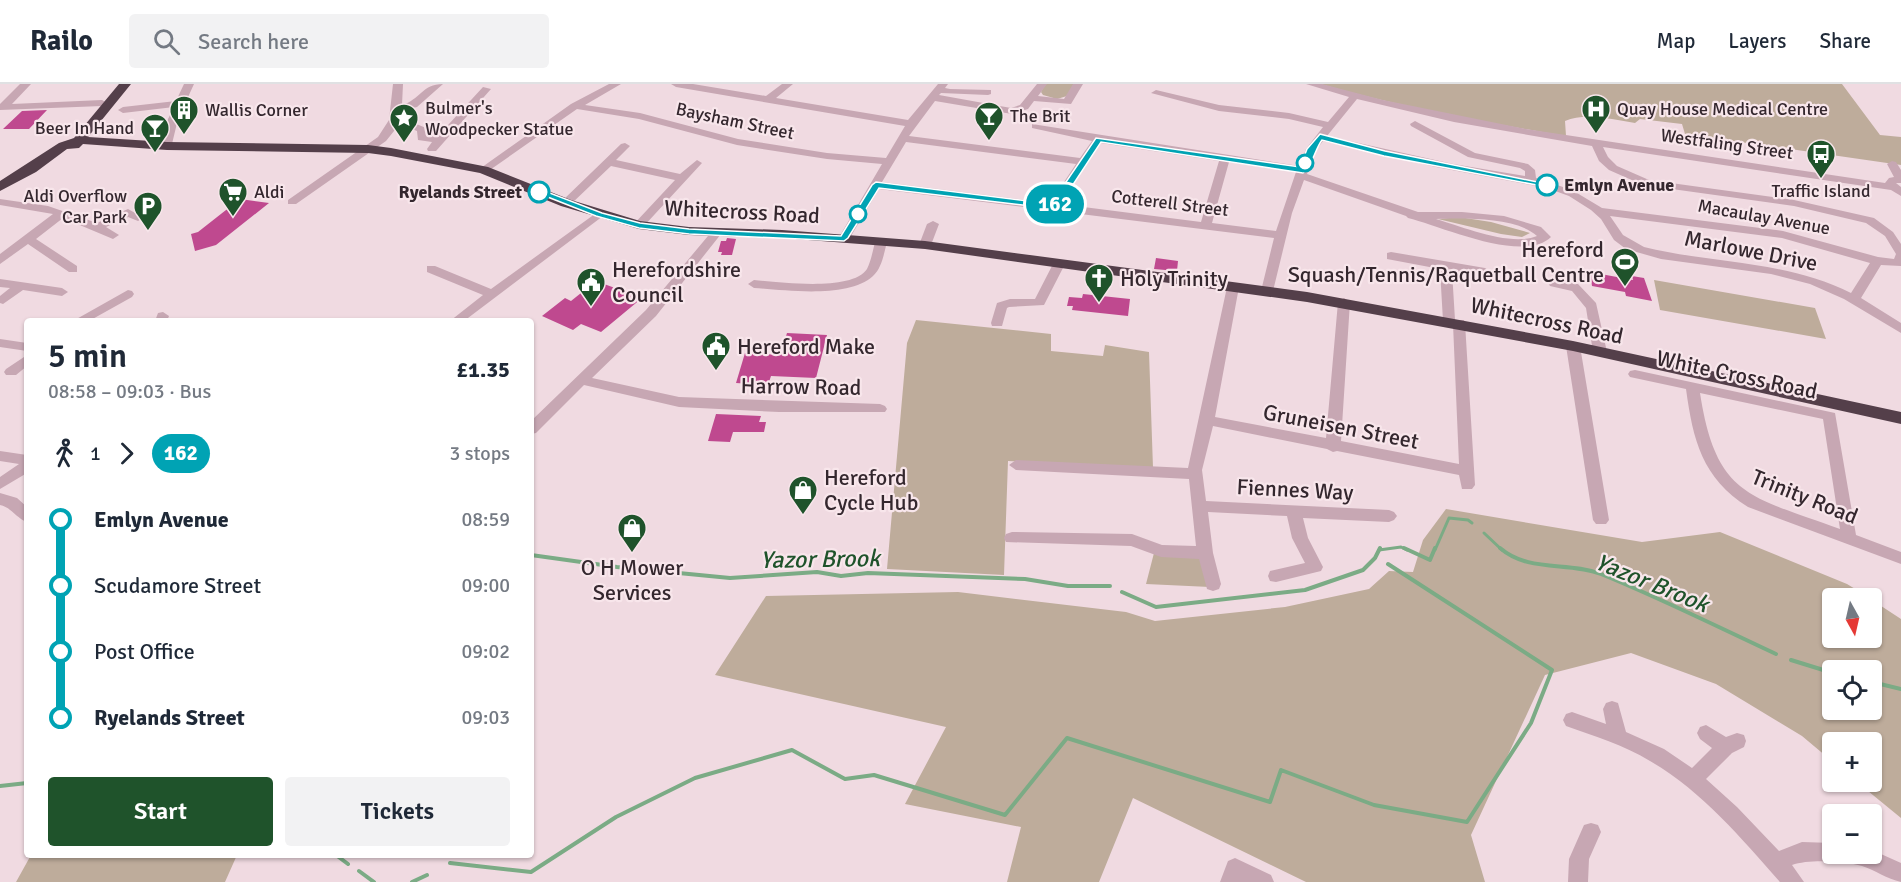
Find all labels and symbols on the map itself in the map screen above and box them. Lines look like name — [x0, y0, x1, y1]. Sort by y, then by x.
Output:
hospital icon: Quay House Medical Centre — [1580, 93, 1612, 135]
building icon: Wallis Corner — [168, 94, 200, 136]
place label: Bulmer's Woodpecker Statue — [425, 97, 574, 140]
street label: Baysham Street — [674, 98, 796, 144]
place label: Quay House Medical Centre — [1617, 98, 1828, 120]
place label: Wallis Corner — [205, 99, 308, 121]
bar icon: The Brit — [973, 100, 1005, 142]
place icon: Bulmer's Woodpecker Statue — [388, 102, 420, 144]
place label: The Brit — [1010, 105, 1070, 127]
bar icon: Beer In Hand — [139, 112, 171, 154]
place label: Beer In Hand — [35, 117, 134, 139]
street label: Westfaling Street — [1659, 124, 1795, 164]
bus stop icon: Traffic Island — [1805, 138, 1837, 180]
unlabelled marker — [1296, 154, 1314, 172]
marker: Emlyn Avenue — [1536, 174, 1558, 196]
place label: Emlyn Avenue — [1564, 174, 1674, 196]
supermarket icon: Aldi — [217, 176, 249, 218]
place label: Traffic Island — [1772, 180, 1870, 202]
place label: Aldi — [254, 181, 284, 203]
place label: Ryelands Street — [399, 181, 522, 203]
marker: Ryelands Street — [528, 181, 550, 203]
line badge: 162 — [1020, 184, 1090, 224]
place label: Aldi Overflow Car Park — [24, 185, 127, 228]
street label: Cotterell Street — [1110, 185, 1230, 221]
parking icon: Aldi Overflow Car Park — [132, 190, 164, 232]
street label: Whitecross Road — [664, 194, 820, 229]
street label: Macaulay Avenue — [1696, 195, 1832, 239]
unlabelled marker — [849, 205, 867, 223]
street label: Marlowe Drive — [1682, 224, 1820, 277]
place label: Hereford Squash/Tennis/Raquetball Centre — [1288, 236, 1604, 288]
sports icon: Hereford Squash/Tennis/Raquetball Centre — [1609, 246, 1641, 288]
place label: Herefordshire Council — [612, 256, 741, 308]
church icon: Holy Trinity — [1083, 262, 1115, 304]
place label: Holy Trinity — [1120, 265, 1228, 292]
public building icon: Herefordshire Council — [575, 266, 607, 308]
street label: Whitecross Road — [1468, 291, 1626, 350]
public building icon: Hereford Make — [700, 330, 732, 372]
place label: Hereford Make — [737, 333, 875, 360]
street label: White Cross Road — [1654, 344, 1820, 405]
street label: Harrow Road — [740, 372, 862, 401]
street label: Gruneisen Street — [1261, 398, 1421, 455]
street label: Trinity Road — [1748, 463, 1862, 530]
place label: Hereford Cycle Hub — [824, 464, 918, 516]
street label: Fiennes Way — [1236, 473, 1355, 506]
shop icon: Hereford Cycle Hub — [787, 474, 819, 516]
shop icon: O H Mower Services — [616, 512, 648, 554]
water label: Yazor Brook — [760, 543, 882, 575]
water label: Yazor Brook — [1591, 547, 1715, 620]
place label: O H Mower Services — [581, 554, 683, 606]
north arrow — [1822, 588, 1882, 648]

